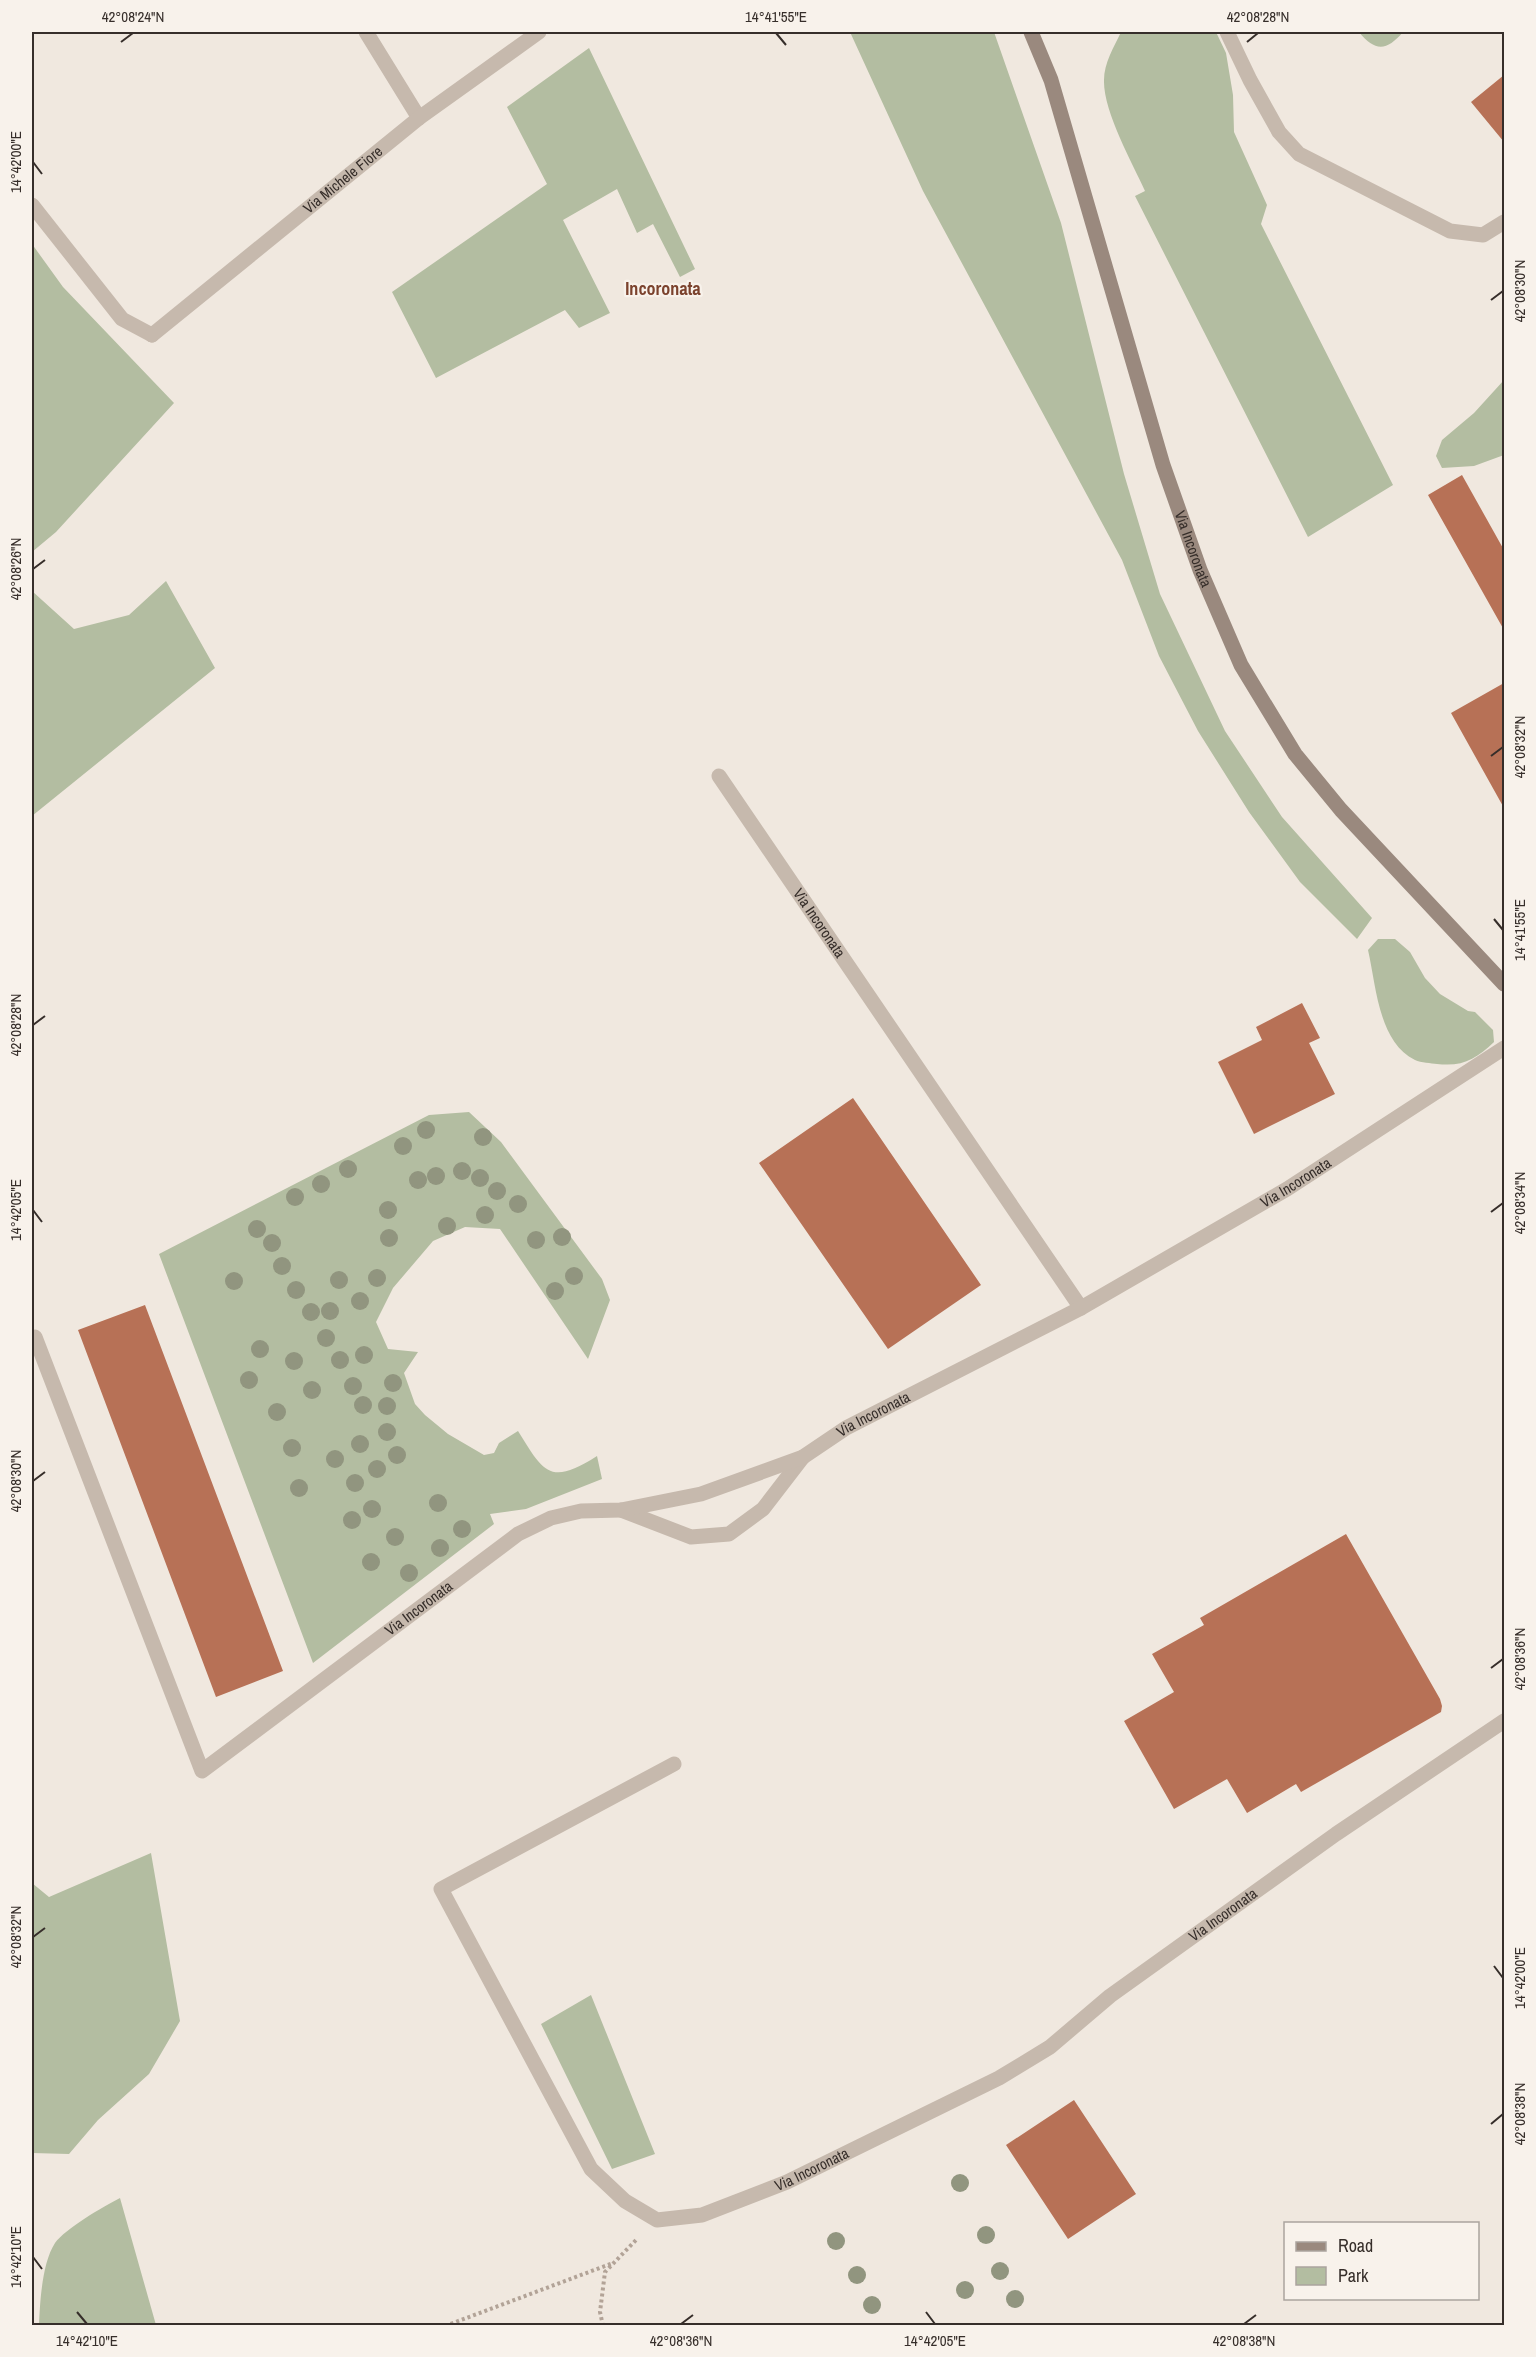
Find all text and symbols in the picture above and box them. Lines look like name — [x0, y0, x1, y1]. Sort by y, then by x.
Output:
text: 42°08'24"N — [102, 6, 164, 27]
text: 14°41'55"E — [745, 6, 807, 27]
text: 42°08'28"N — [1227, 6, 1289, 27]
text: 14°42'00"E — [5, 131, 26, 193]
street label: Via Michele Fiore — [298, 141, 387, 218]
text: 42°08'30"N — [1509, 260, 1530, 322]
district label: Incoronata — [625, 276, 702, 301]
street label: Via Incoronata — [1170, 508, 1217, 590]
text: 42°08'26"N — [5, 538, 26, 600]
text: 42°08'32"N — [1509, 716, 1530, 778]
street label: Via Incoronata — [788, 884, 851, 962]
text: 14°41'55"E — [1509, 899, 1530, 961]
text: 42°08'28"N — [5, 994, 26, 1056]
street label: Via Incoronata — [1256, 1152, 1335, 1212]
text: 42°08'34"N — [1509, 1172, 1530, 1234]
text: 14°42'05"E — [5, 1179, 26, 1241]
street label: Via Incoronata — [832, 1386, 913, 1442]
text: 42°08'30"N — [5, 1450, 26, 1512]
street label: Via Incoronata — [380, 1576, 457, 1640]
text: 42°08'36"N — [1509, 1628, 1530, 1690]
street label: Via Incoronata — [1184, 1883, 1261, 1946]
text: 42°08'32"N — [5, 1906, 26, 1968]
text: 14°42'00"E — [1509, 1947, 1530, 2009]
text: 42°08'38"N — [1509, 2083, 1530, 2145]
street label: Via Incoronata — [772, 2142, 852, 2196]
legend — [1284, 2222, 1479, 2300]
text: 14°42'10"E — [5, 2226, 26, 2288]
text: Road — [1338, 2233, 1373, 2258]
text: Park — [1338, 2263, 1369, 2288]
text: 14°42'10"E — [56, 2330, 118, 2351]
text: 42°08'36"N — [650, 2330, 712, 2351]
text: 14°42'05"E — [904, 2330, 966, 2351]
text: 42°08'38"N — [1213, 2330, 1275, 2351]

